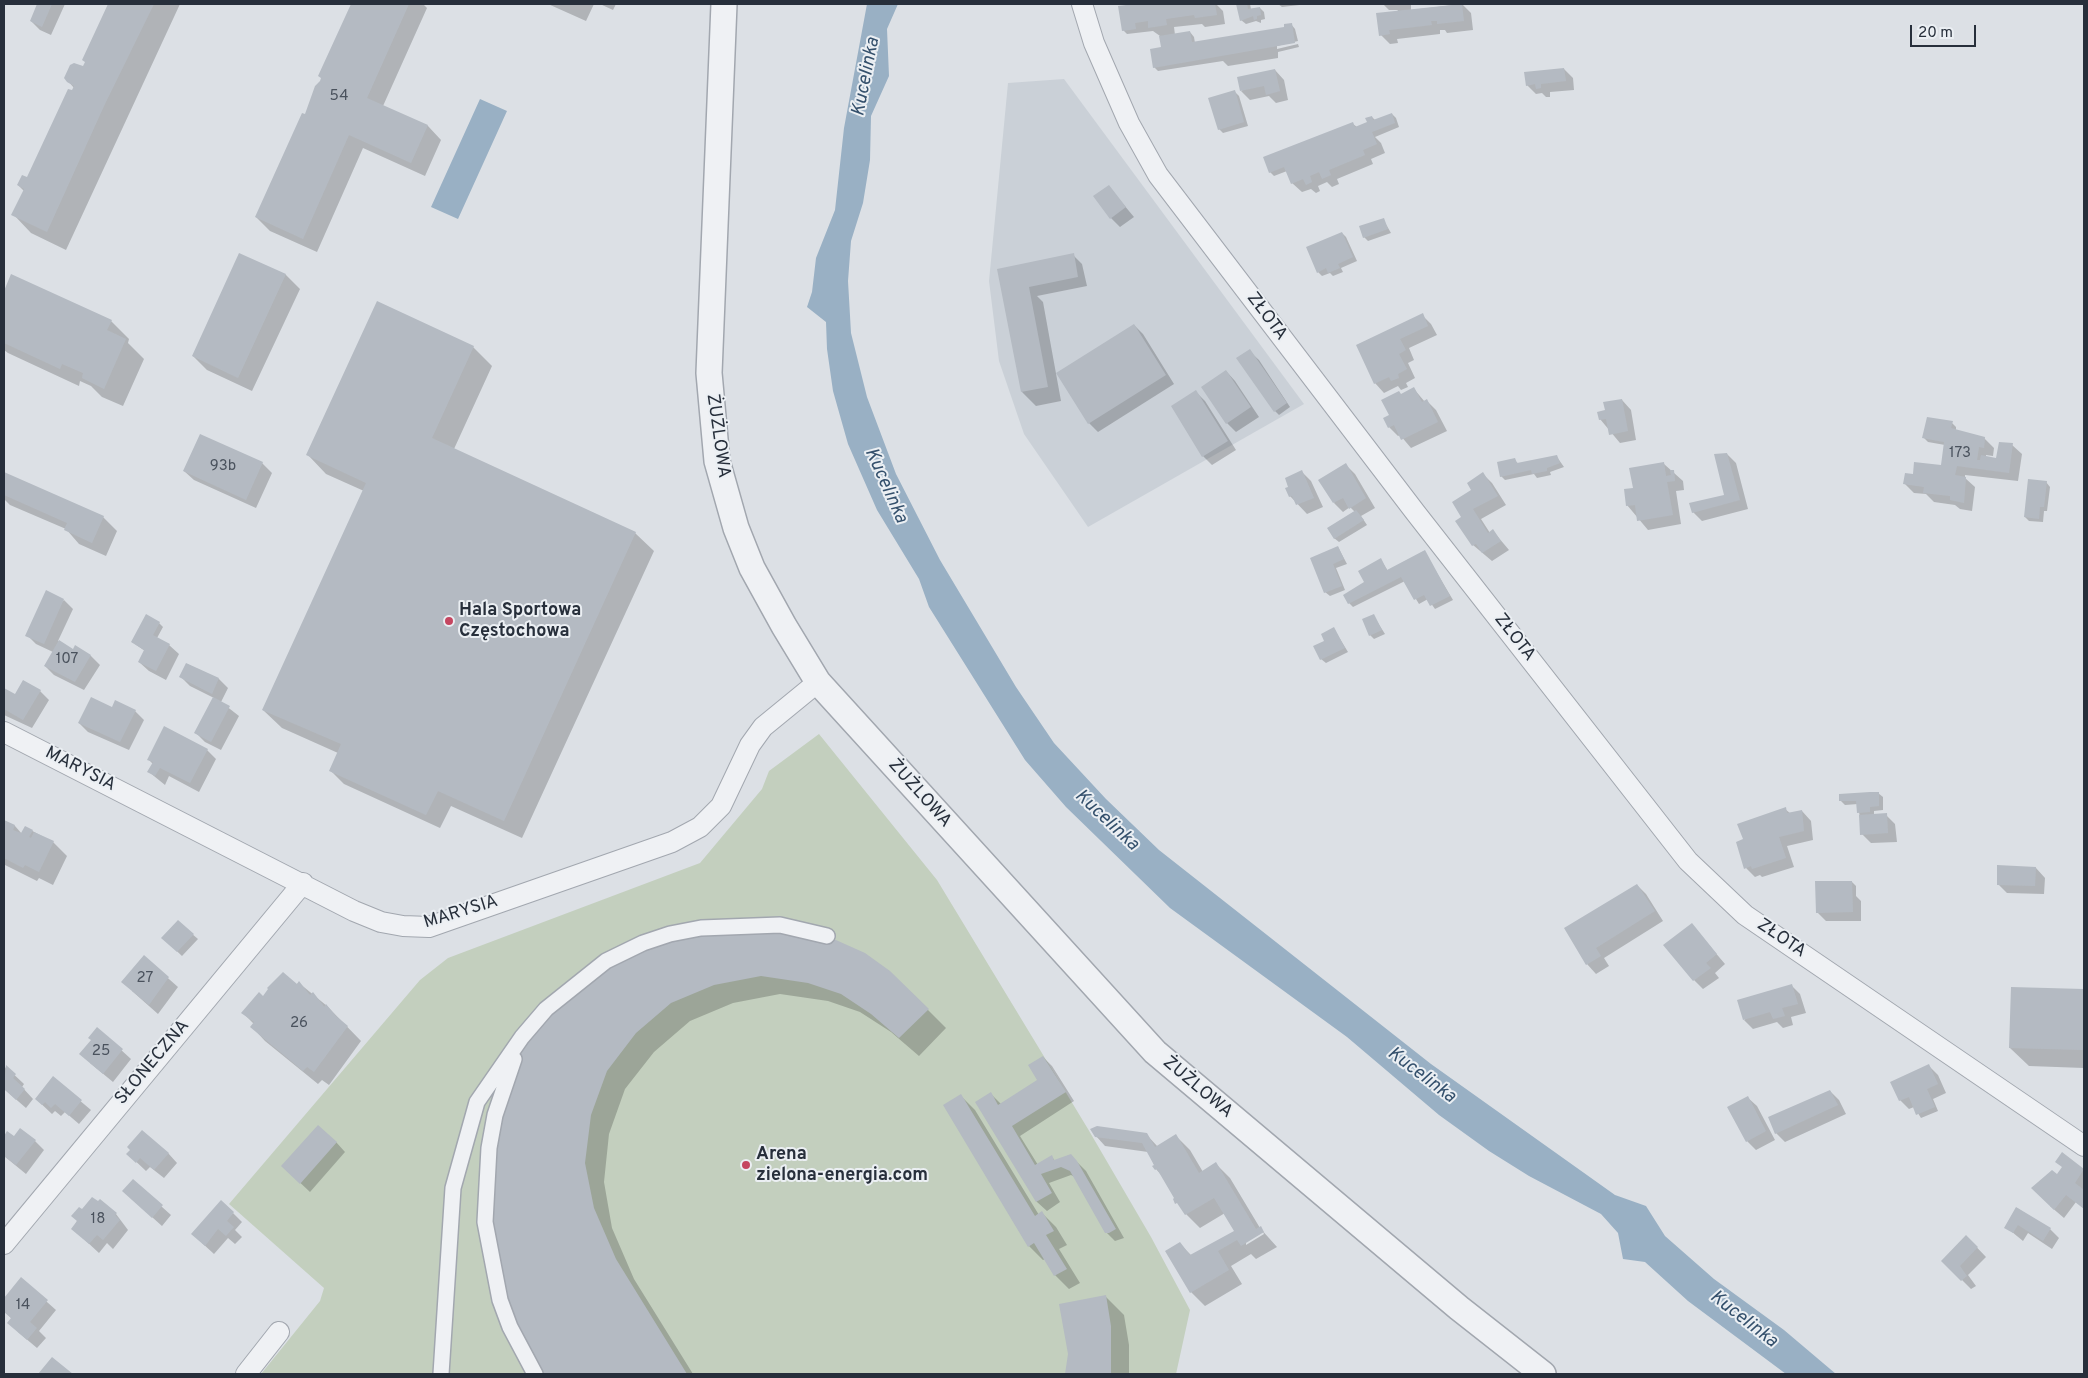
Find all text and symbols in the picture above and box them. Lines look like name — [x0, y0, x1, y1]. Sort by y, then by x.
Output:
scale bar — [1913, 15, 1979, 47]
text: 20 m — [1918, 24, 1953, 43]
water label: Kucelinka — [848, 36, 886, 118]
house number: 54 — [330, 88, 348, 106]
street label: ZŁOTA — [1241, 289, 1291, 345]
street label: ŻUŻLOWA — [700, 392, 734, 480]
water label: Kucelinka — [858, 445, 912, 527]
house number: 173 — [1949, 445, 1971, 463]
house number: 93b — [210, 458, 236, 476]
place label: Hala Sportowa Częstochowa — [459, 600, 581, 642]
street label: ZŁOTA — [1489, 610, 1539, 666]
marker: Hala Sportowa Częstochowa — [443, 615, 455, 627]
house number: 107 — [56, 651, 78, 669]
street label: MARYSIA — [41, 743, 119, 797]
street label: ŻUŻLOWA — [883, 755, 955, 833]
water label: Kucelinka — [1069, 785, 1143, 857]
street label: MARYSIA — [421, 891, 501, 935]
street label: ZŁOTA — [1752, 915, 1810, 963]
house number: 27 — [137, 970, 153, 988]
house number: 26 — [290, 1015, 308, 1033]
street label: SŁONECZNA — [111, 1016, 195, 1110]
house number: 25 — [92, 1043, 110, 1061]
water label: Kucelinka — [1382, 1043, 1460, 1109]
street label: ŻUŻLOWA — [1158, 1052, 1236, 1124]
place label: Arena zielona-energia.com — [756, 1144, 928, 1186]
marker: Arena zielona-energia.com — [740, 1159, 752, 1171]
house number: 18 — [91, 1211, 105, 1229]
water label: Kucelinka — [1705, 1286, 1781, 1354]
house number: 14 — [16, 1297, 30, 1315]

